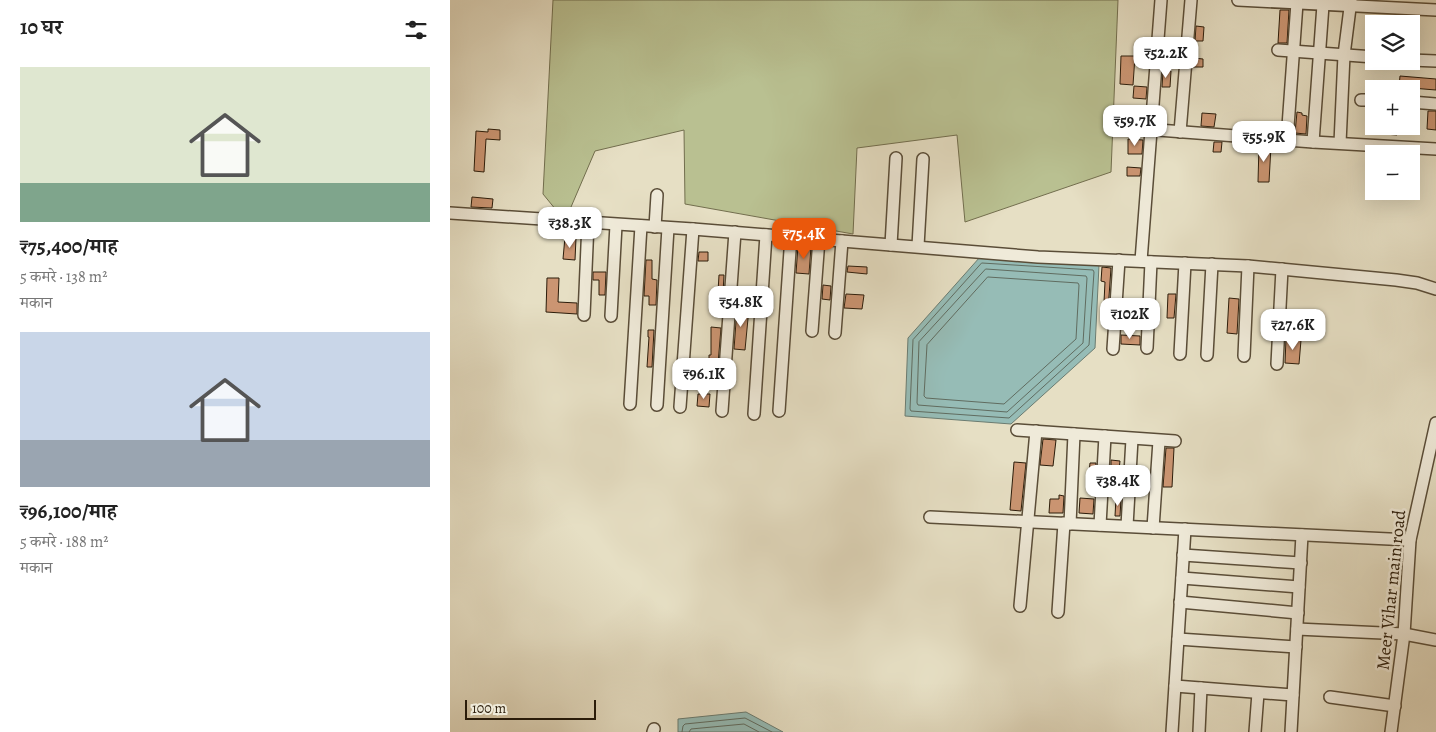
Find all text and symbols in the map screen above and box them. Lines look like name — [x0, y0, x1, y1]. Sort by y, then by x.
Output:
text: 10 घर — [20, 13, 63, 41]
map controls — [1365, 15, 1420, 200]
button: layers — [1365, 15, 1420, 70]
icon: filters — [402, 16, 430, 44]
pin: ₹52.2K — [1125, 36, 1207, 79]
text: ₹52.2K — [1144, 42, 1188, 64]
button: + — [1365, 80, 1420, 135]
icon: home — [180, 100, 270, 190]
pin: ₹59.7K — [1094, 104, 1176, 147]
text: ₹59.7K — [1114, 110, 1156, 132]
pin: ₹55.9K — [1223, 120, 1305, 163]
text: ₹55.9K — [1243, 126, 1285, 148]
button: − — [1365, 145, 1420, 200]
pin: ₹38.3K — [529, 206, 611, 249]
text: ₹38.3K — [549, 212, 591, 234]
pin: ₹75.4K — [763, 218, 845, 260]
text: ₹75.4K — [783, 223, 825, 245]
text: ₹75,400/माह — [20, 232, 118, 260]
text: 5 कमरे · 138 m² — [20, 266, 107, 288]
pin: ₹54.8K — [700, 286, 782, 328]
text: ₹54.8K — [720, 291, 762, 313]
text: मकान — [20, 292, 52, 314]
pin: ₹102K — [1095, 298, 1165, 340]
text: ₹102K — [1111, 303, 1149, 325]
pin: ₹27.6K — [1252, 308, 1334, 351]
text: ₹27.6K — [1272, 314, 1314, 336]
pin: ₹96.1K — [663, 358, 745, 400]
text: ₹96.1K — [683, 363, 725, 385]
icon: home — [180, 365, 270, 455]
pin: ₹38.4K — [1077, 464, 1159, 507]
text: ₹38.4K — [1097, 470, 1139, 492]
text: ₹96,100/माह — [20, 497, 117, 525]
street label: Meer Vihar main road — [1371, 508, 1411, 671]
text: 5 कमरे · 188 m² — [20, 531, 109, 553]
text: मकान — [20, 557, 52, 579]
scale bar — [465, 697, 596, 720]
text: 100 m — [472, 699, 506, 718]

